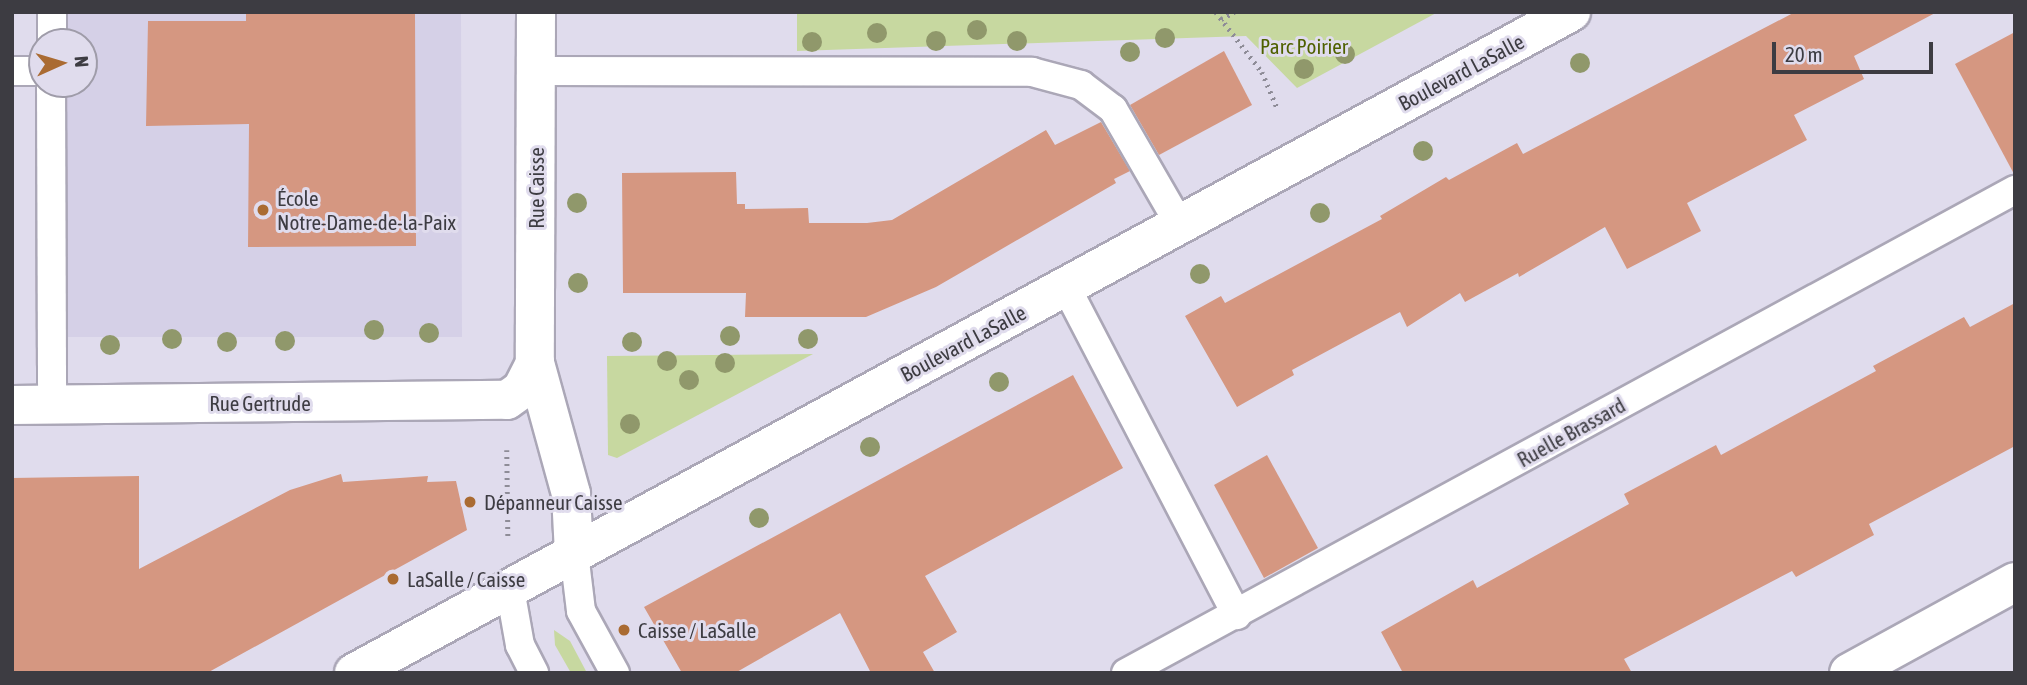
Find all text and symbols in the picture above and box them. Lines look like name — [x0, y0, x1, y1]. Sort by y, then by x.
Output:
north arrow — [28, 28, 98, 98]
street label: Boulevard LaSalle — [1394, 28, 1528, 116]
scale bar — [1775, 28, 1936, 72]
park label: Parc Poirier — [1260, 33, 1348, 59]
text: 20 m — [1785, 42, 1823, 66]
text: N — [71, 55, 93, 68]
street label: Rue Caisse — [523, 147, 549, 229]
place label: École Notre-Dame-de-la-Paix — [277, 185, 456, 235]
marker: École Notre-Dame-de-la-Paix — [255, 202, 271, 218]
street label: Boulevard LaSalle — [896, 299, 1030, 387]
street label: Rue Gertrude — [209, 390, 311, 416]
street label: Ruelle Brassard — [1513, 392, 1629, 472]
place label: Dépanneur Caisse — [484, 489, 623, 515]
marker: Dépanneur Caisse — [462, 494, 478, 510]
place label: LaSalle / Caisse — [407, 566, 525, 592]
marker: LaSalle / Caisse — [385, 571, 401, 587]
place label: Caisse / LaSalle — [638, 617, 756, 643]
marker: Caisse / LaSalle — [616, 622, 632, 638]

